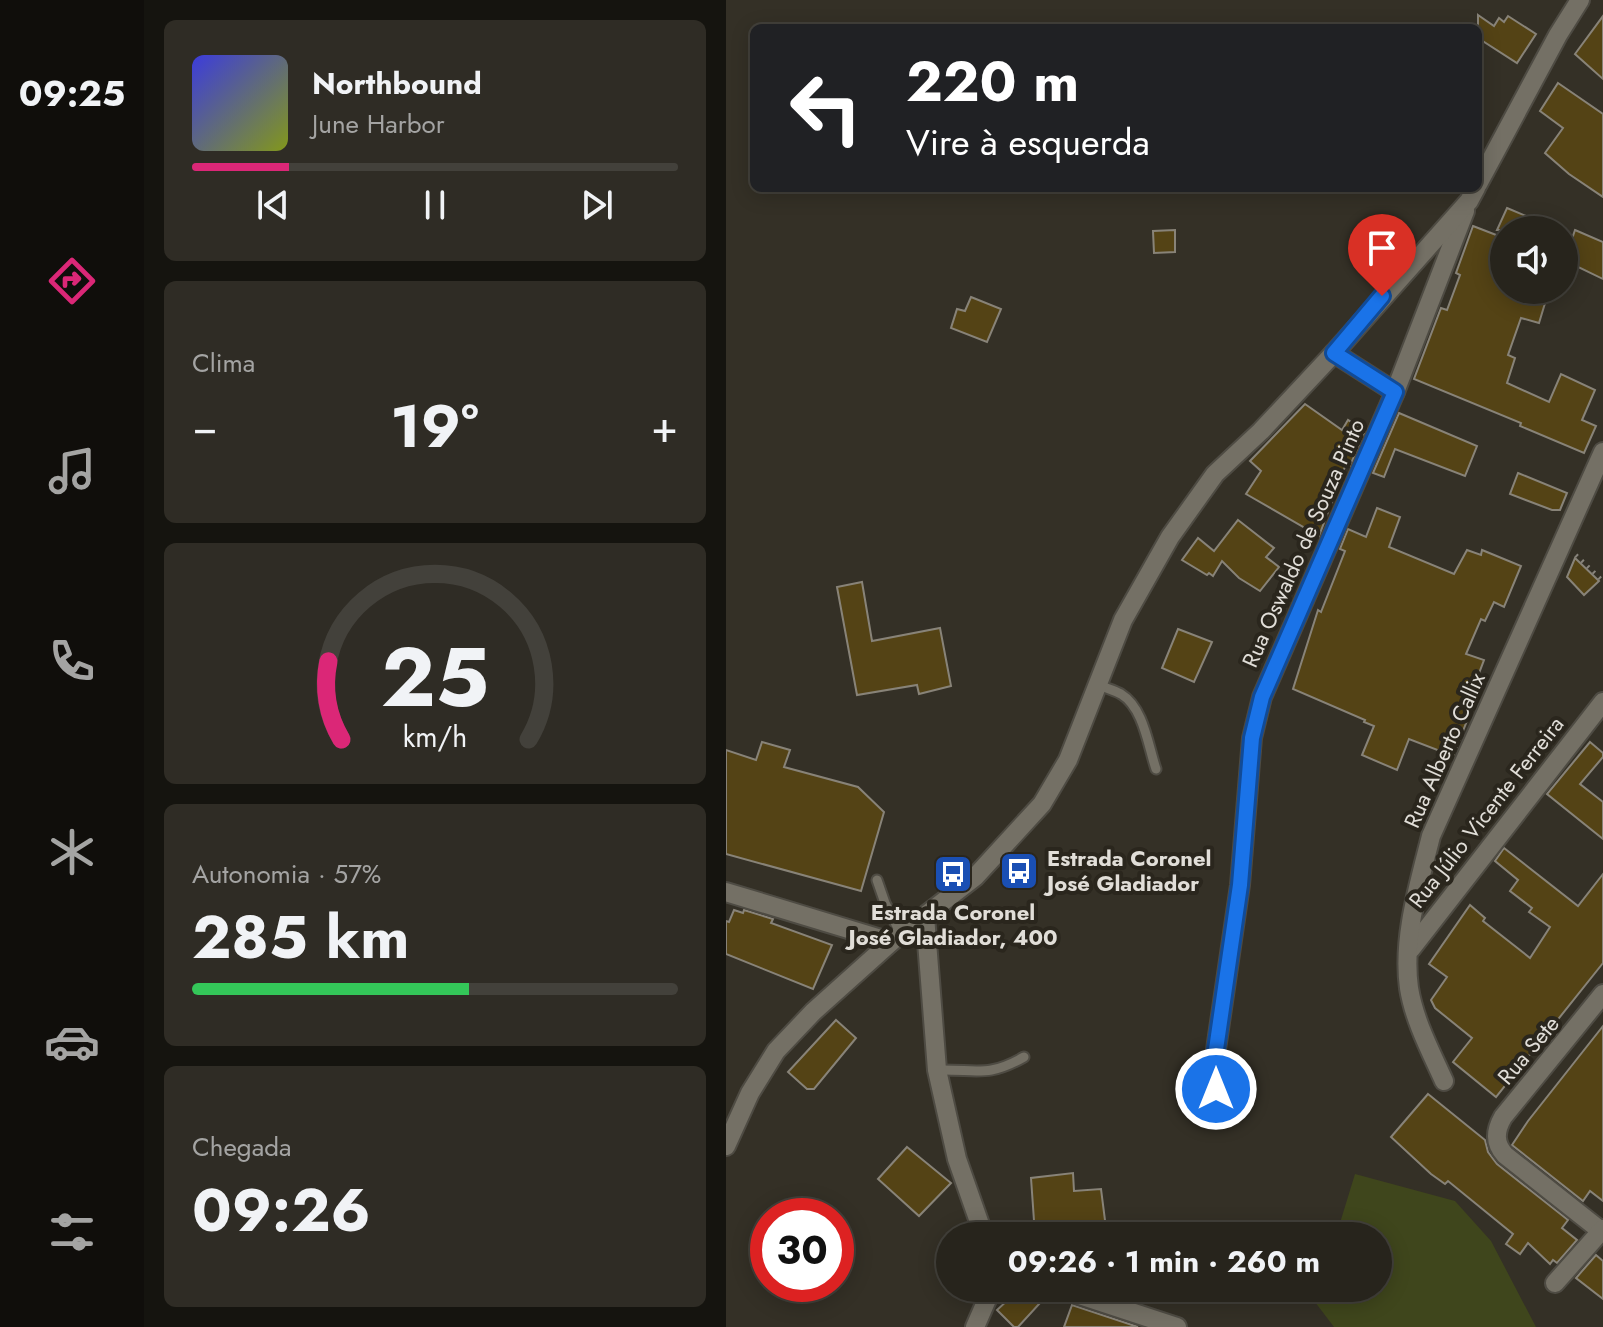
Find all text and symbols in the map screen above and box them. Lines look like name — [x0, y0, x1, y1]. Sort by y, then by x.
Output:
text: 220 m — [906, 41, 1079, 122]
icon: left — [774, 56, 878, 160]
text: Northbound — [312, 62, 482, 105]
text: 09:25 — [19, 67, 125, 119]
text: June Harbor — [312, 105, 445, 143]
text: Vire à esquerda — [906, 116, 1150, 168]
icon: previous — [251, 183, 295, 227]
icon: pause — [413, 183, 457, 227]
icon: next — [575, 183, 619, 227]
pin — [1348, 214, 1416, 296]
map controls — [1490, 216, 1578, 304]
button: sound — [1490, 216, 1578, 304]
icon: arrive — [1360, 226, 1404, 270]
icon: directions — [44, 253, 100, 309]
text: Clima — [192, 344, 255, 382]
text: 19° — [390, 383, 479, 470]
text: − — [192, 395, 218, 459]
text: + — [651, 395, 678, 459]
street label: Rua Oswaldo de Souza Pinto — [1234, 414, 1372, 672]
icon: music — [44, 443, 100, 499]
text: 25 — [381, 616, 489, 736]
icon: phone — [44, 633, 100, 689]
street label: Rua Alberto Callix — [1395, 667, 1493, 833]
street label: Rua Júlio Vicente Ferreira — [1401, 709, 1571, 915]
text: km/h — [403, 716, 467, 758]
icon: climate — [44, 824, 100, 880]
place label: Estrada Coronel José Gladiador — [1043, 842, 1212, 899]
bus stop icon: Estrada Coronel José Gladiador — [998, 850, 1040, 892]
bus stop icon: Estrada Coronel José Gladiador, 400 — [932, 853, 974, 895]
text: Autonomia · 57% — [192, 855, 381, 893]
text: 285 km — [192, 894, 410, 981]
place label: Estrada Coronel José Gladiador, 400 — [844, 896, 1058, 953]
street label: Rua Sete — [1490, 1009, 1566, 1091]
icon: car — [44, 1014, 100, 1070]
position arrow — [1174, 1047, 1258, 1131]
text: Chegada — [192, 1128, 292, 1166]
text: 09:26 — [192, 1167, 371, 1254]
speed limit sign: 30 — [750, 1198, 854, 1302]
icon: filters — [44, 1204, 100, 1260]
text: 09:26 · 1 min · 260 m — [1008, 1240, 1320, 1283]

